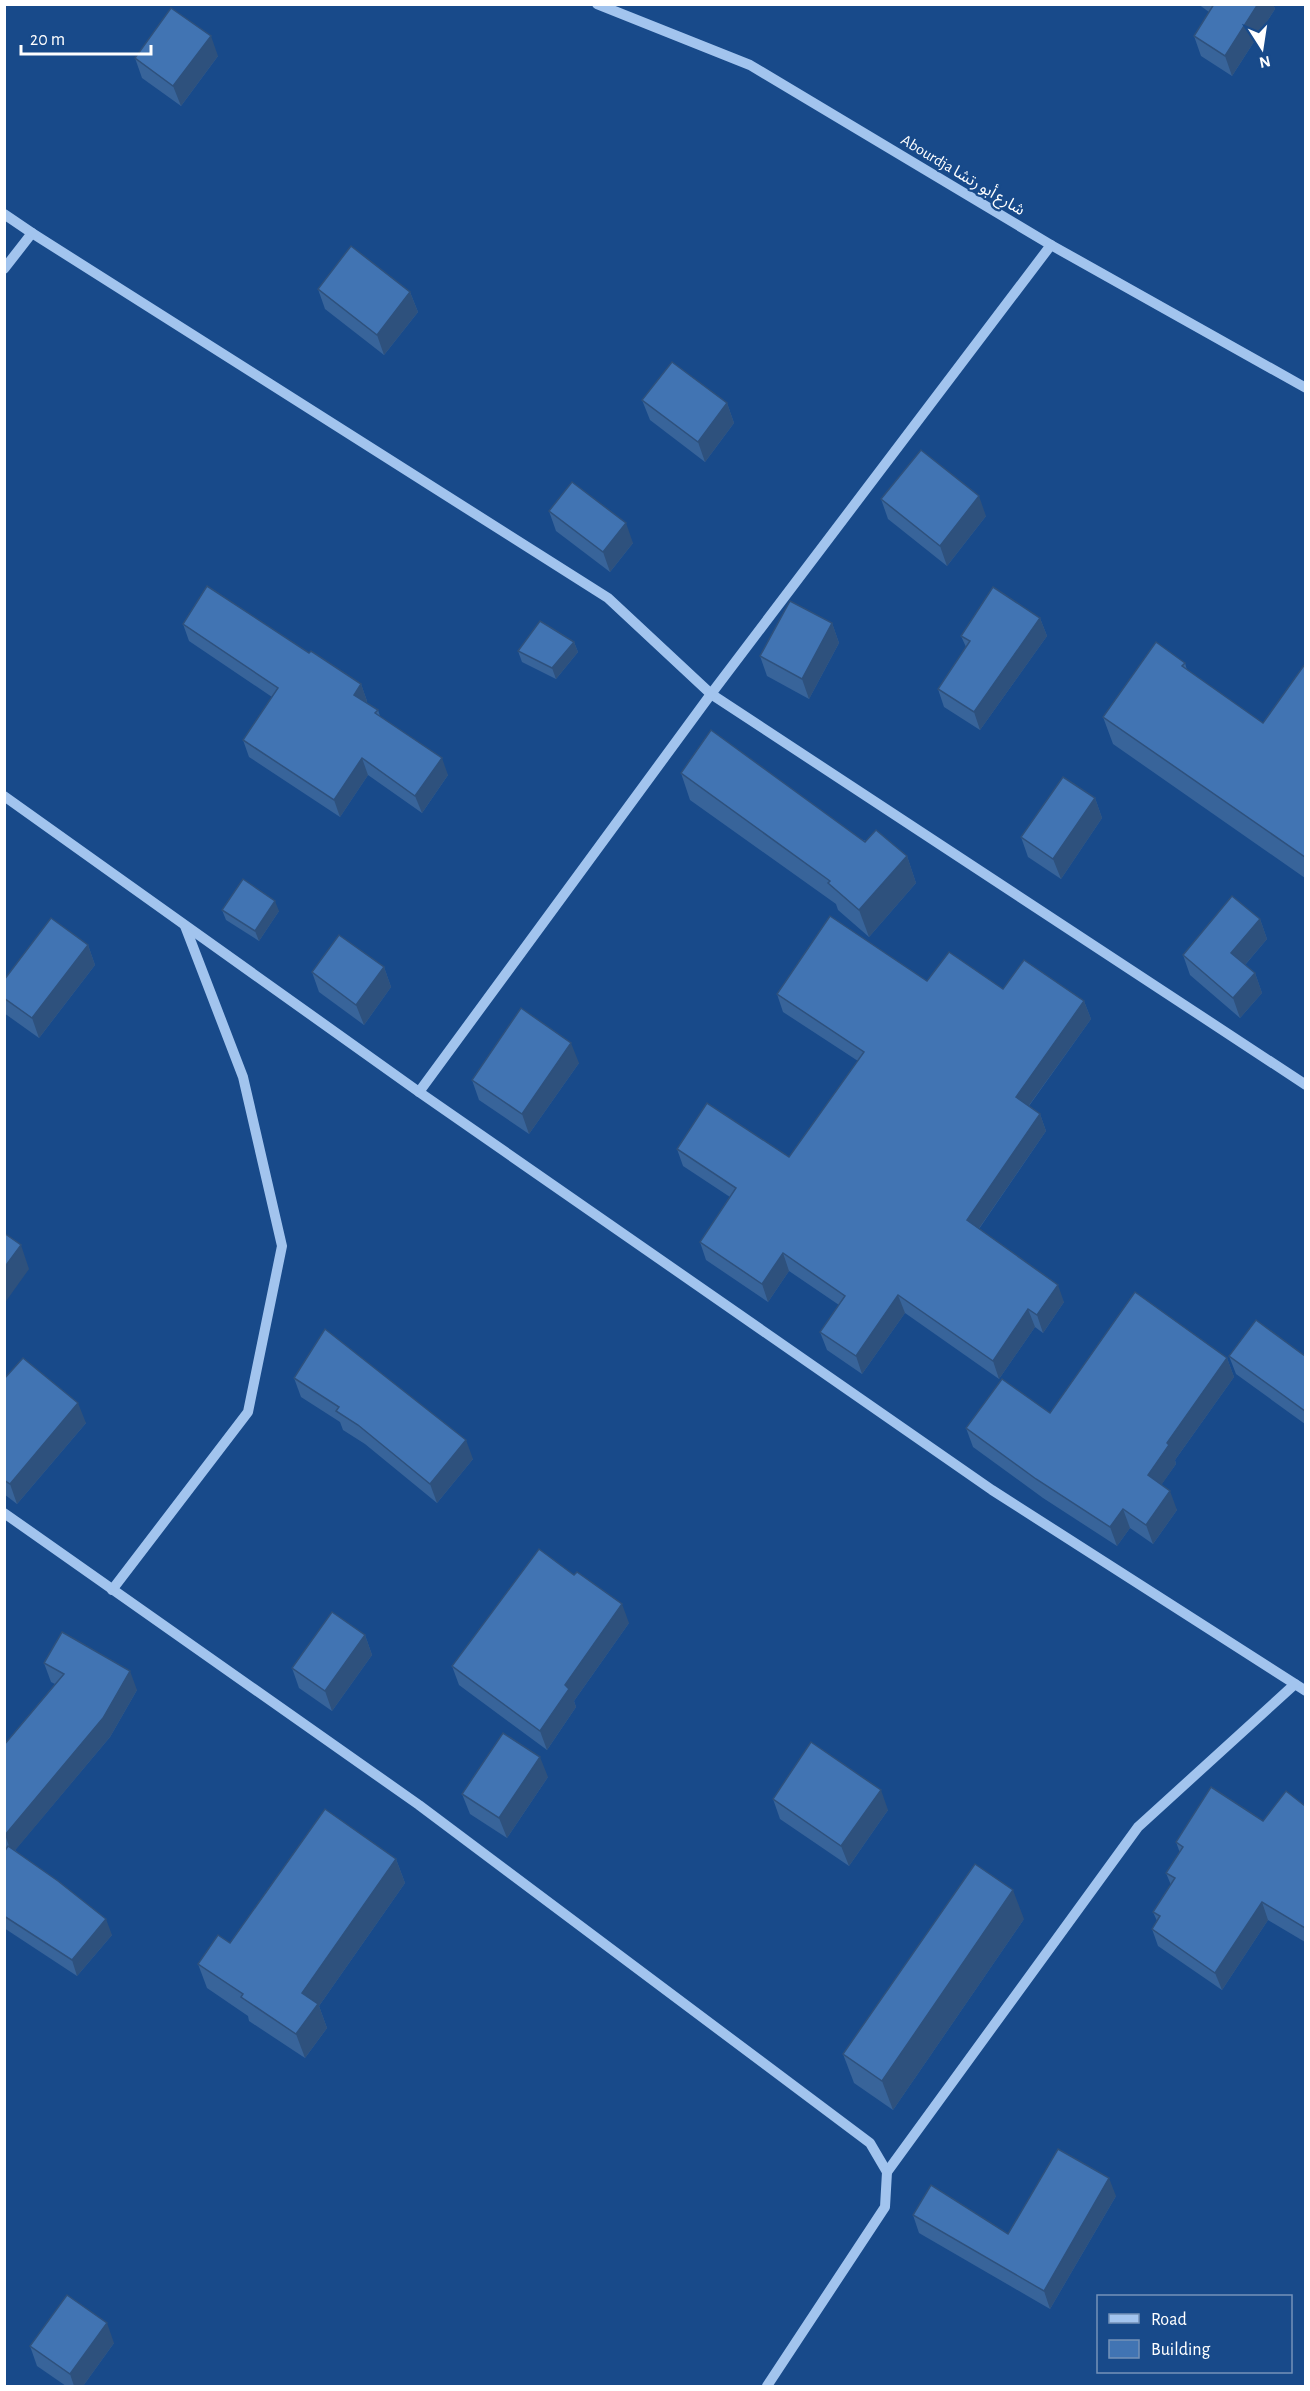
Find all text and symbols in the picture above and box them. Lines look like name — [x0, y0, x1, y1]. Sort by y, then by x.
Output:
scale bar — [21, 18, 152, 56]
north arrow — [1232, 18, 1292, 78]
text: 20 m — [30, 31, 65, 49]
text: N — [1258, 53, 1272, 71]
street label: Abourdja شارع أبو رتشا — [896, 130, 1029, 222]
legend — [1097, 2295, 1292, 2373]
text: Road — [1151, 2311, 1187, 2329]
text: Building — [1151, 2341, 1211, 2359]

